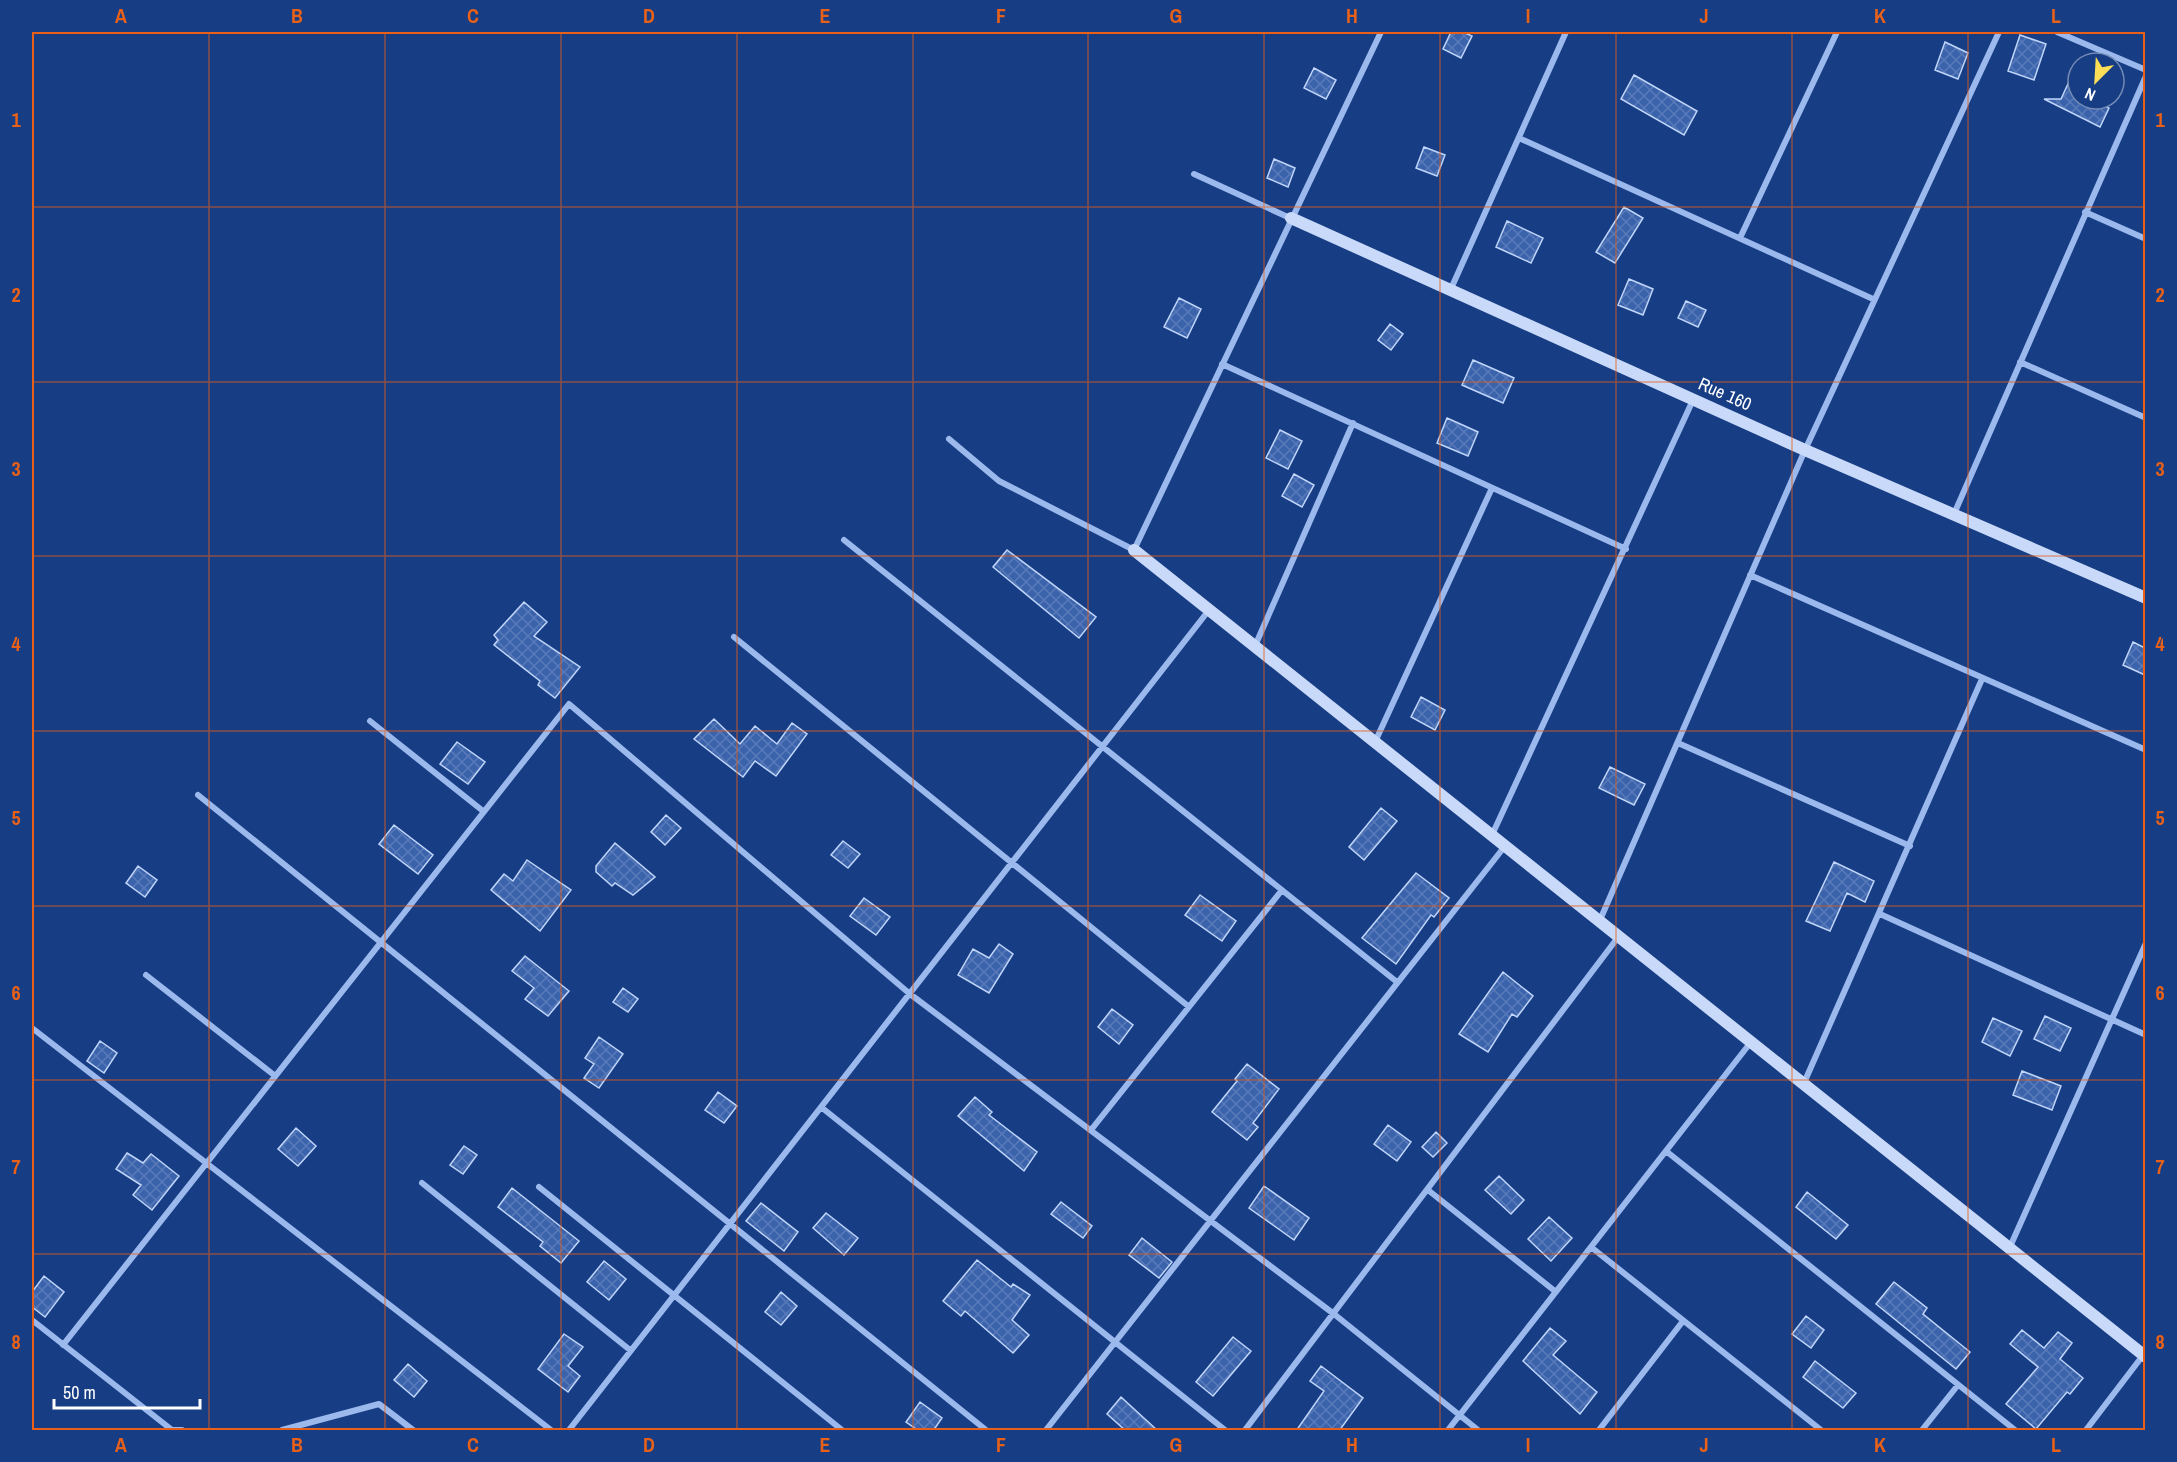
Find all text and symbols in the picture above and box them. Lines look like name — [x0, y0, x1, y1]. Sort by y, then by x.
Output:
text: A — [115, 2, 127, 29]
text: B — [291, 2, 303, 29]
text: C — [467, 2, 479, 29]
text: D — [643, 2, 655, 29]
text: E — [820, 2, 831, 29]
text: F — [996, 2, 1006, 29]
text: G — [1170, 2, 1182, 29]
text: H — [1346, 2, 1358, 29]
text: I — [1526, 2, 1530, 29]
text: J — [1699, 2, 1709, 29]
text: K — [1874, 2, 1886, 29]
text: L — [2051, 2, 2061, 29]
north arrow — [2066, 51, 2126, 111]
text: N — [2081, 83, 2099, 107]
text: 1 — [11, 106, 21, 133]
text: 1 — [2155, 106, 2165, 133]
text: 2 — [11, 281, 21, 308]
text: 2 — [2155, 281, 2165, 308]
street label: Rue 160 — [1695, 371, 1756, 416]
text: 3 — [11, 455, 21, 482]
text: 3 — [2155, 455, 2165, 482]
text: 4 — [11, 630, 21, 657]
text: 4 — [2155, 630, 2165, 657]
text: 5 — [11, 804, 21, 831]
text: 5 — [2155, 804, 2165, 831]
text: 6 — [11, 979, 21, 1006]
text: 6 — [2155, 979, 2165, 1006]
text: 7 — [11, 1153, 21, 1180]
text: 7 — [2155, 1153, 2165, 1180]
text: 8 — [11, 1328, 21, 1355]
text: 8 — [2155, 1328, 2165, 1355]
scale bar — [54, 1372, 200, 1410]
text: 50 m — [63, 1380, 96, 1405]
text: A — [115, 1431, 127, 1458]
text: B — [291, 1431, 303, 1458]
text: C — [467, 1431, 479, 1458]
text: D — [643, 1431, 655, 1458]
text: E — [820, 1431, 831, 1458]
text: F — [996, 1431, 1006, 1458]
text: G — [1170, 1431, 1182, 1458]
text: H — [1346, 1431, 1358, 1458]
text: I — [1526, 1431, 1530, 1458]
text: J — [1699, 1431, 1709, 1458]
text: K — [1874, 1431, 1886, 1458]
text: L — [2051, 1431, 2061, 1458]

